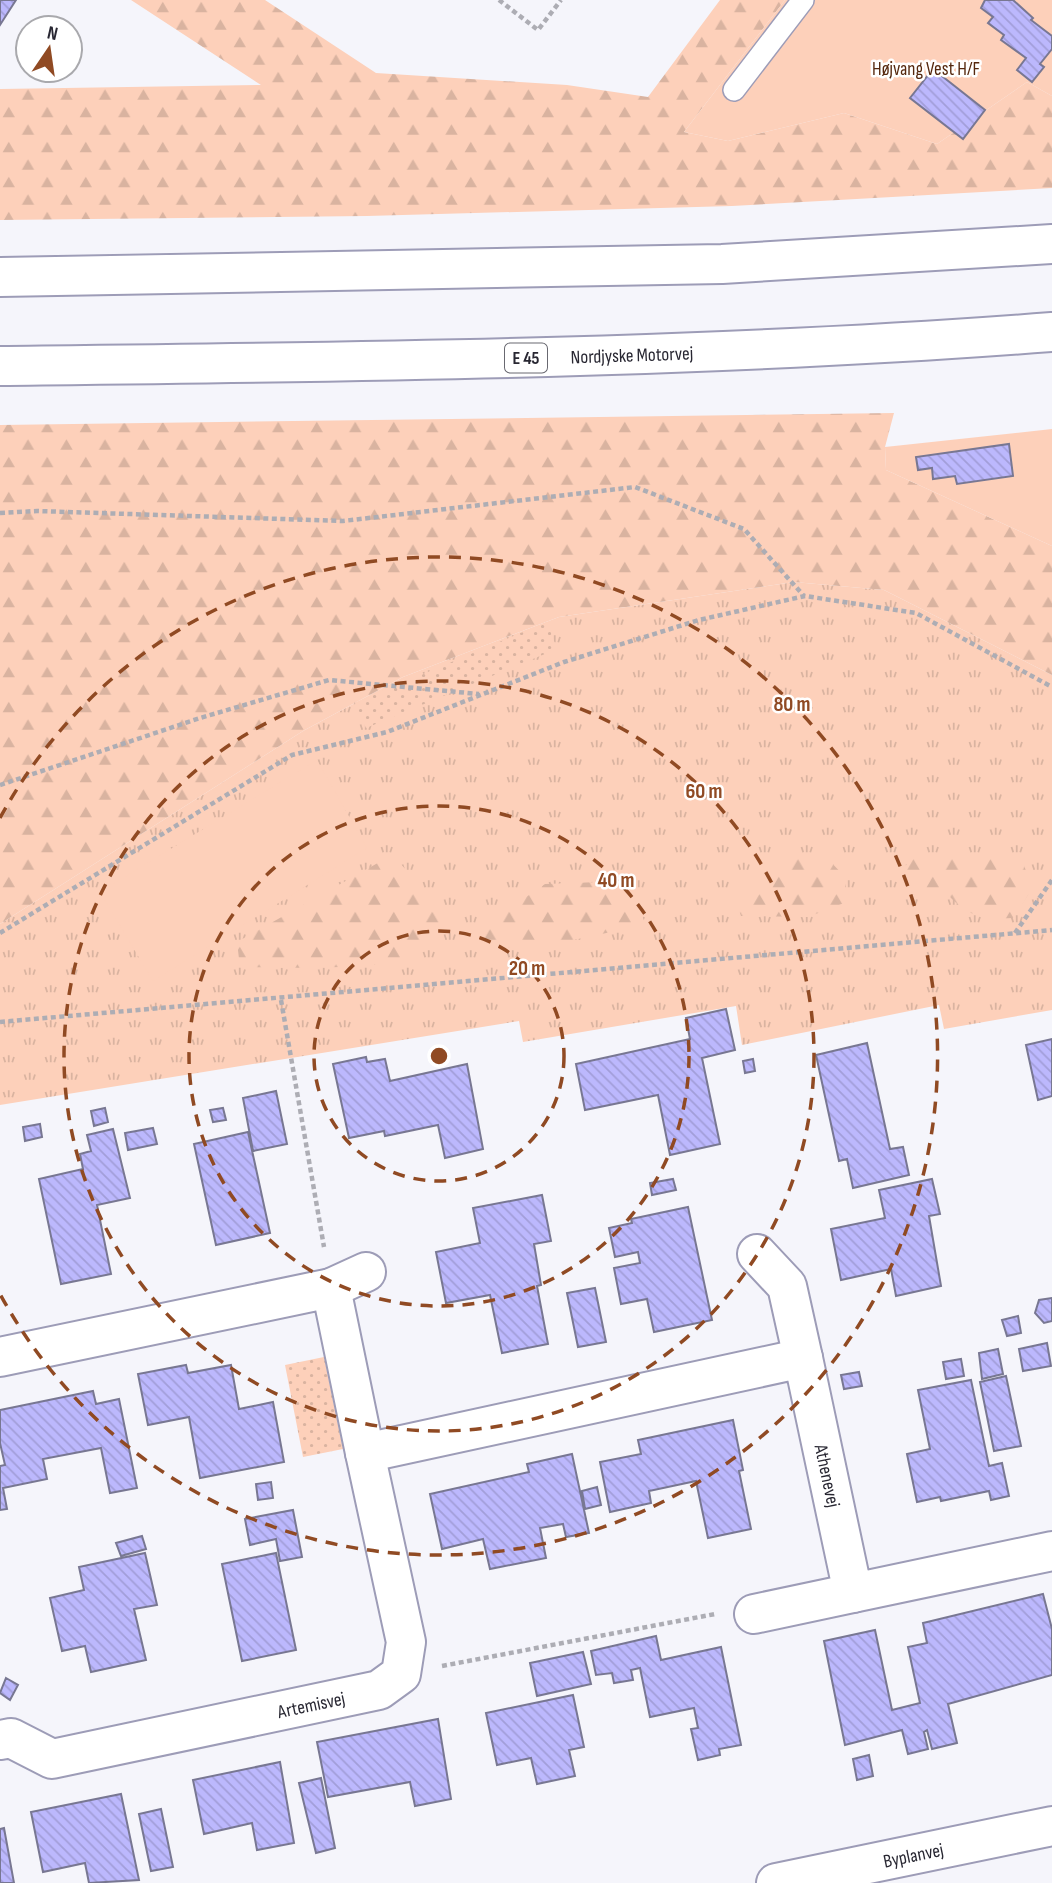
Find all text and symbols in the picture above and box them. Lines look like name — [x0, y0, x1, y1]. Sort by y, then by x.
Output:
north arrow — [14, 14, 84, 84]
text: N — [45, 22, 60, 46]
park label: Højvang Vest H/F — [872, 58, 980, 81]
street label: Nordjyske Motorvej — [570, 342, 694, 369]
road number: E 45 — [505, 344, 547, 372]
text: 80 m — [773, 692, 811, 717]
text: 60 m — [685, 779, 723, 804]
text: 40 m — [598, 868, 634, 893]
text: 20 m — [509, 956, 545, 981]
centre of rings — [427, 1044, 451, 1068]
street label: Athenevej — [809, 1442, 844, 1510]
street label: Artemisvej — [275, 1688, 347, 1724]
street label: Byplanvej — [881, 1839, 945, 1874]

